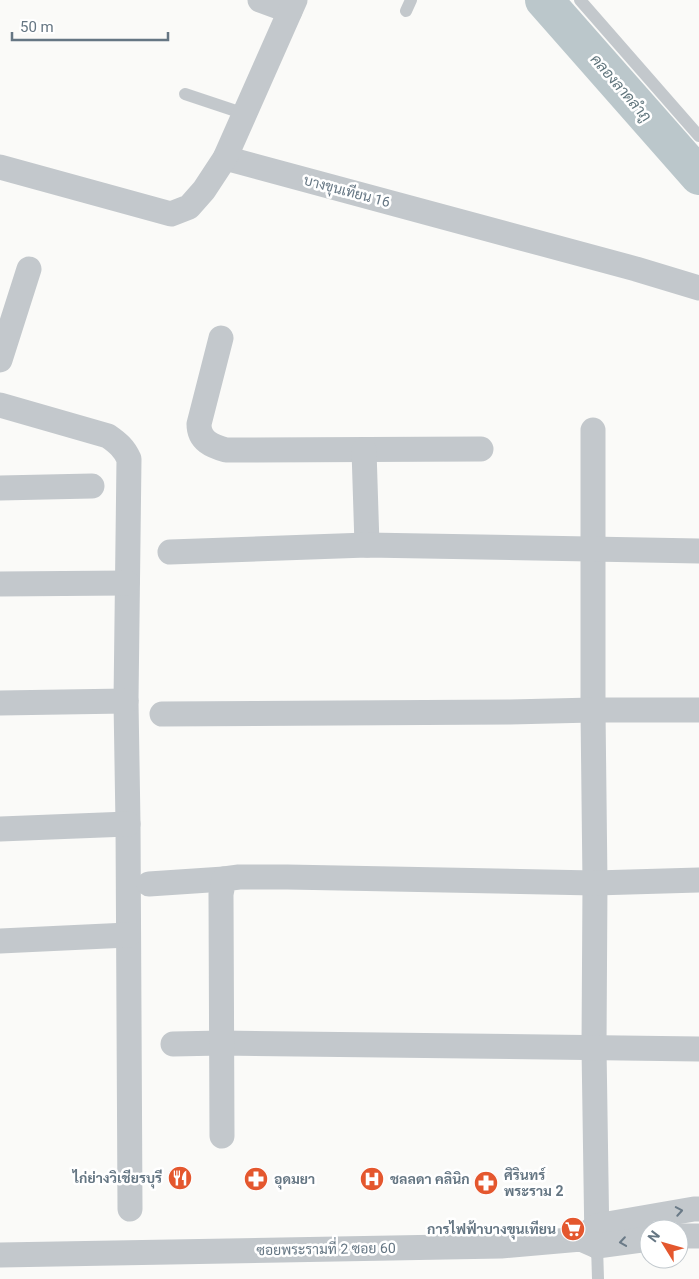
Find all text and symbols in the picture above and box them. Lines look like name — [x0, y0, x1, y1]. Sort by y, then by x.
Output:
scale bar — [12, 10, 169, 42]
text: 50 m — [20, 18, 54, 36]
water label: คลองลาดลำภู — [586, 51, 655, 126]
street label: บางขุนเทียน 16 — [301, 171, 392, 212]
restaurant icon: ไก่ย่างวิเชียรบุรี — [167, 1165, 193, 1191]
pharmacy icon: อุดมยา — [243, 1166, 269, 1192]
hospital icon: ชลลดา คลินิก — [359, 1166, 385, 1192]
place label: ศิรินทร์ พระราม 2 — [504, 1166, 563, 1199]
place label: ไก่ย่างวิเชียรบุรี — [72, 1169, 163, 1189]
pharmacy icon: ศิรินทร์ พระราม 2 — [473, 1170, 499, 1196]
place label: อุดมยา — [274, 1171, 315, 1190]
place label: ชลลดา คลินิก — [390, 1171, 470, 1187]
one-way arrow — [674, 1207, 683, 1217]
supermarket icon: การไฟฟ้าบางขุนเทียน — [560, 1216, 586, 1242]
north arrow — [639, 1219, 689, 1269]
place label: การไฟฟ้าบางขุนเทียน — [427, 1220, 556, 1240]
text: N — [644, 1227, 663, 1245]
street label: ซอยพระรามที่ 2 ซอย 60 — [256, 1236, 396, 1258]
one-way arrow — [619, 1236, 627, 1247]

